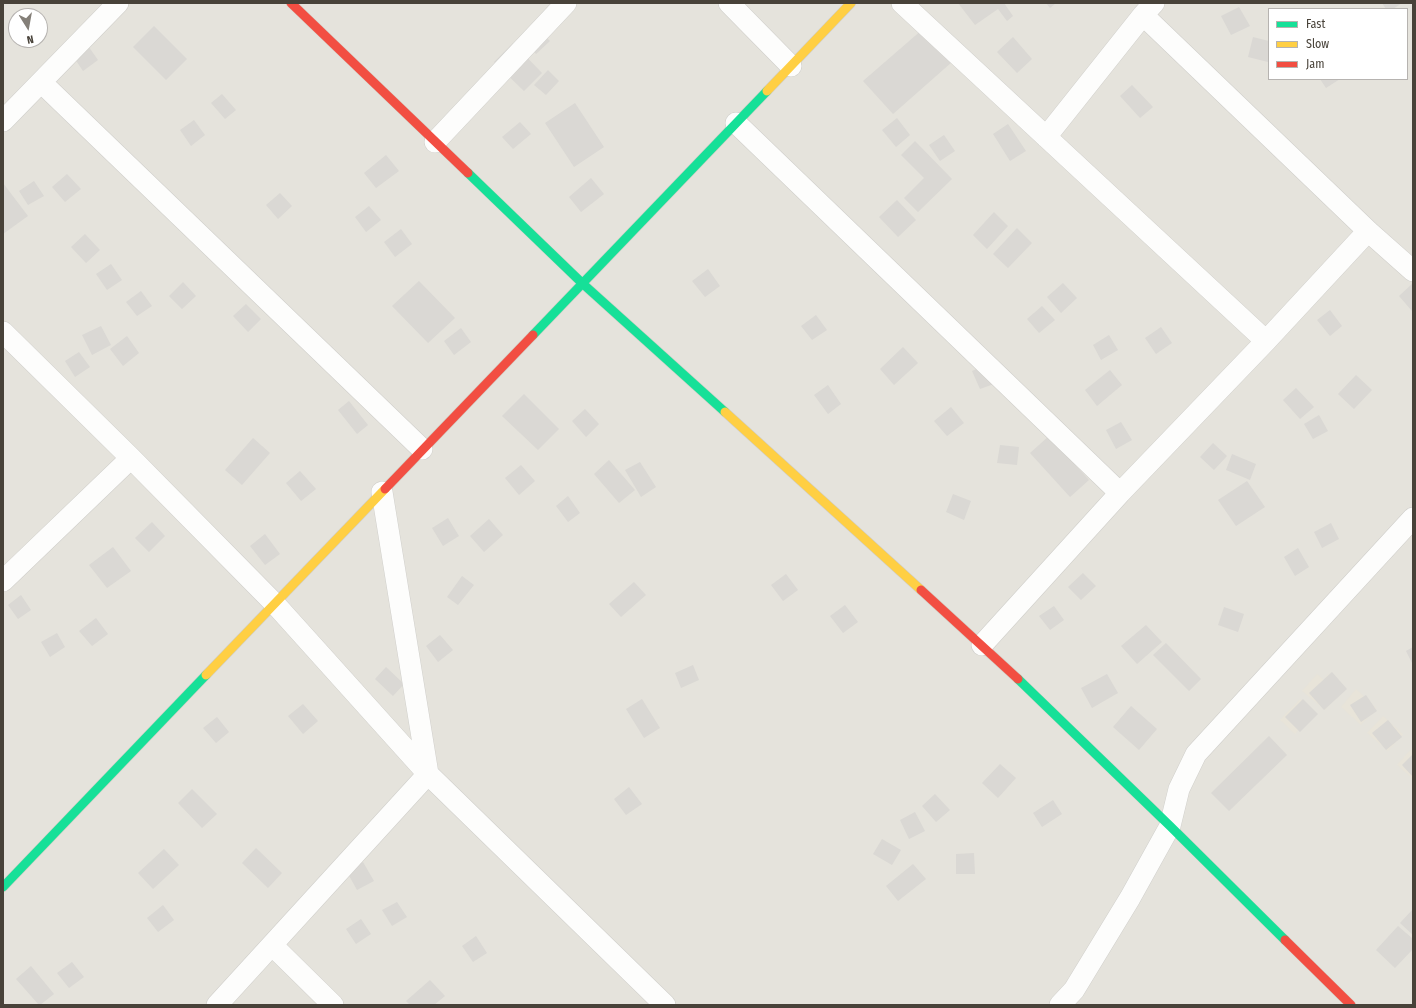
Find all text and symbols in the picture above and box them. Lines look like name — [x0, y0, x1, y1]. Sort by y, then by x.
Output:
north arrow — [8, 8, 48, 48]
legend — [1268, 8, 1408, 80]
text: Fast — [1306, 17, 1325, 31]
text: N — [26, 32, 35, 46]
text: Slow — [1306, 37, 1329, 51]
text: Jam — [1306, 57, 1324, 71]

